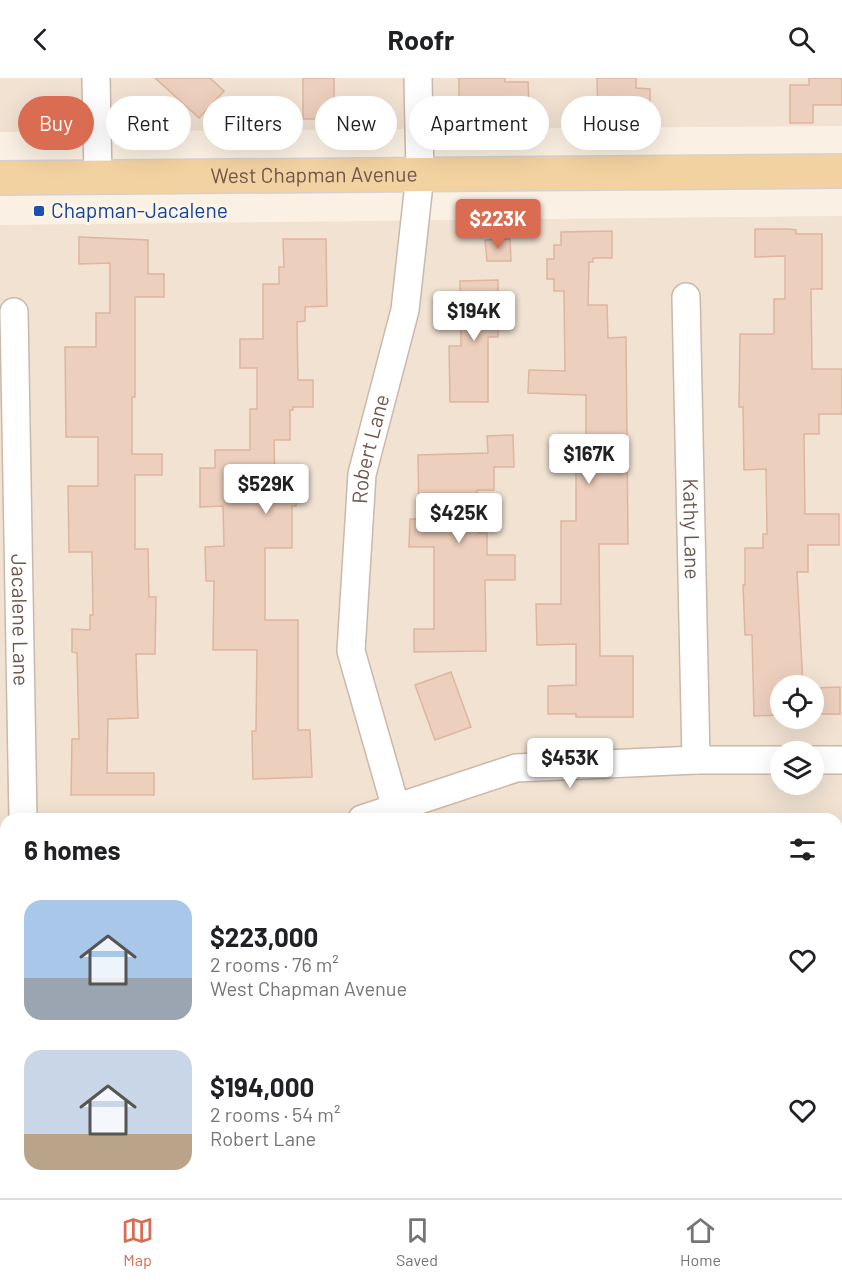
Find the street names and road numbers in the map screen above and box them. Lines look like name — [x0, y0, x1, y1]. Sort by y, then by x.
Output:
street label: West Chapman Avenue — [210, 161, 418, 187]
street label: Robert Lane — [346, 391, 393, 505]
street label: Kathy Lane — [679, 478, 706, 580]
street label: Jacalene Lane — [7, 554, 35, 686]

